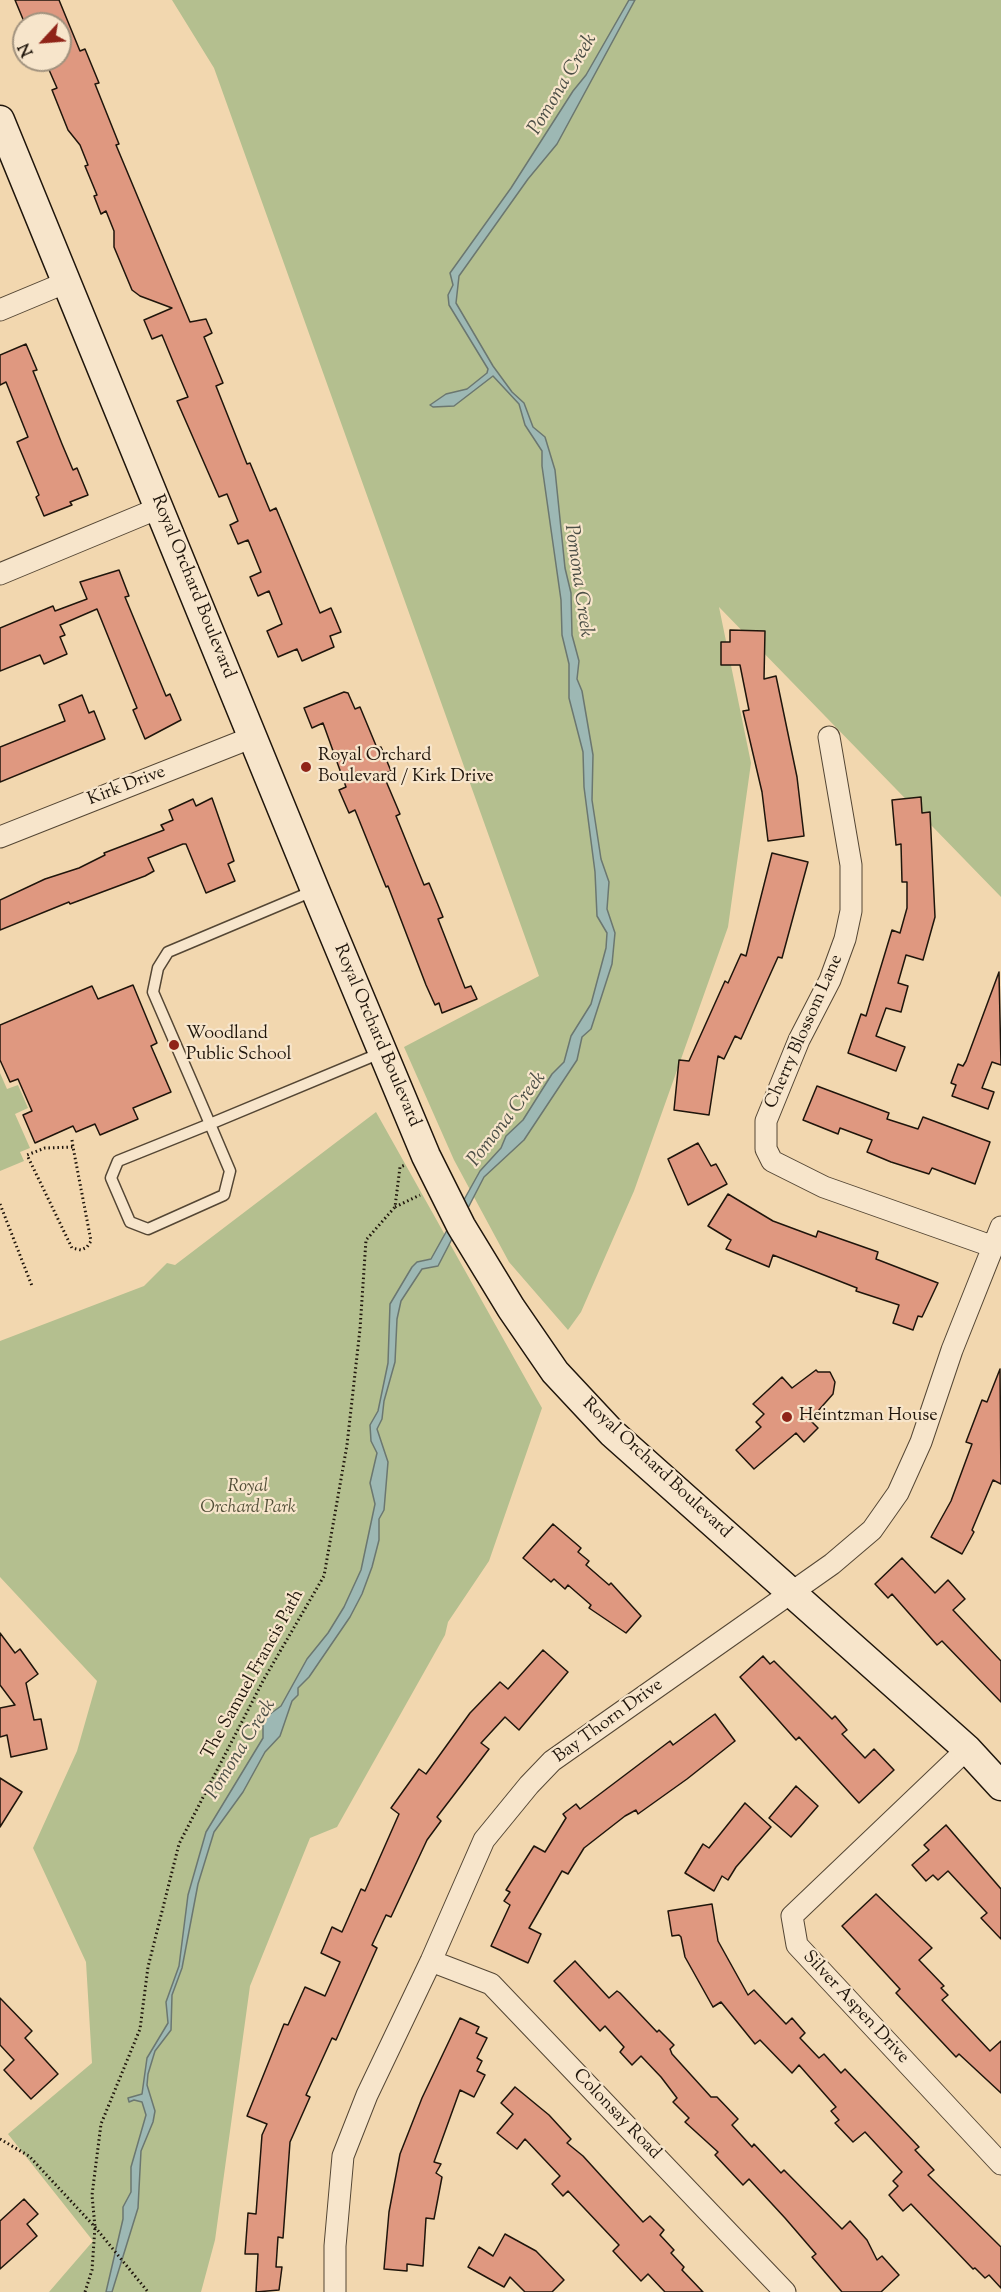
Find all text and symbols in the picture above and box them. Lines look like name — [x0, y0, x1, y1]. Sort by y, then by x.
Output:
north arrow — [12, 12, 72, 72]
water label: Pomona Creek — [524, 30, 604, 140]
text: N — [14, 38, 40, 60]
street label: Royal Orchard Boulevard — [145, 492, 239, 682]
water label: Pomona Creek — [557, 523, 597, 639]
place label: Royal Orchard Boulevard / Kirk Drive — [318, 746, 494, 789]
marker: Royal Orchard Boulevard / Kirk Drive — [299, 760, 313, 774]
street label: Kirk Drive — [85, 762, 169, 812]
street label: Royal Orchard Boulevard — [328, 941, 424, 1131]
street label: Cherry Blossom Lane — [761, 952, 849, 1112]
place label: Woodland Public School — [186, 1024, 292, 1066]
marker: Woodland Public School — [167, 1038, 181, 1052]
water label: Pomona Creek — [464, 1068, 552, 1172]
street label: Royal Orchard Boulevard — [577, 1394, 735, 1544]
place label: Heintzman House — [799, 1406, 938, 1428]
marker: Heintzman House — [780, 1410, 794, 1424]
park label: Royal Orchard Park — [200, 1477, 296, 1520]
street label: The Samuel Francis Path — [198, 1586, 310, 1764]
street label: Bay Thorn Drive — [550, 1675, 668, 1769]
water label: Pomona Creek — [202, 1695, 282, 1805]
street label: Silver Aspen Drive — [797, 1947, 913, 2069]
street label: Colonsay Road — [567, 2065, 665, 2165]

